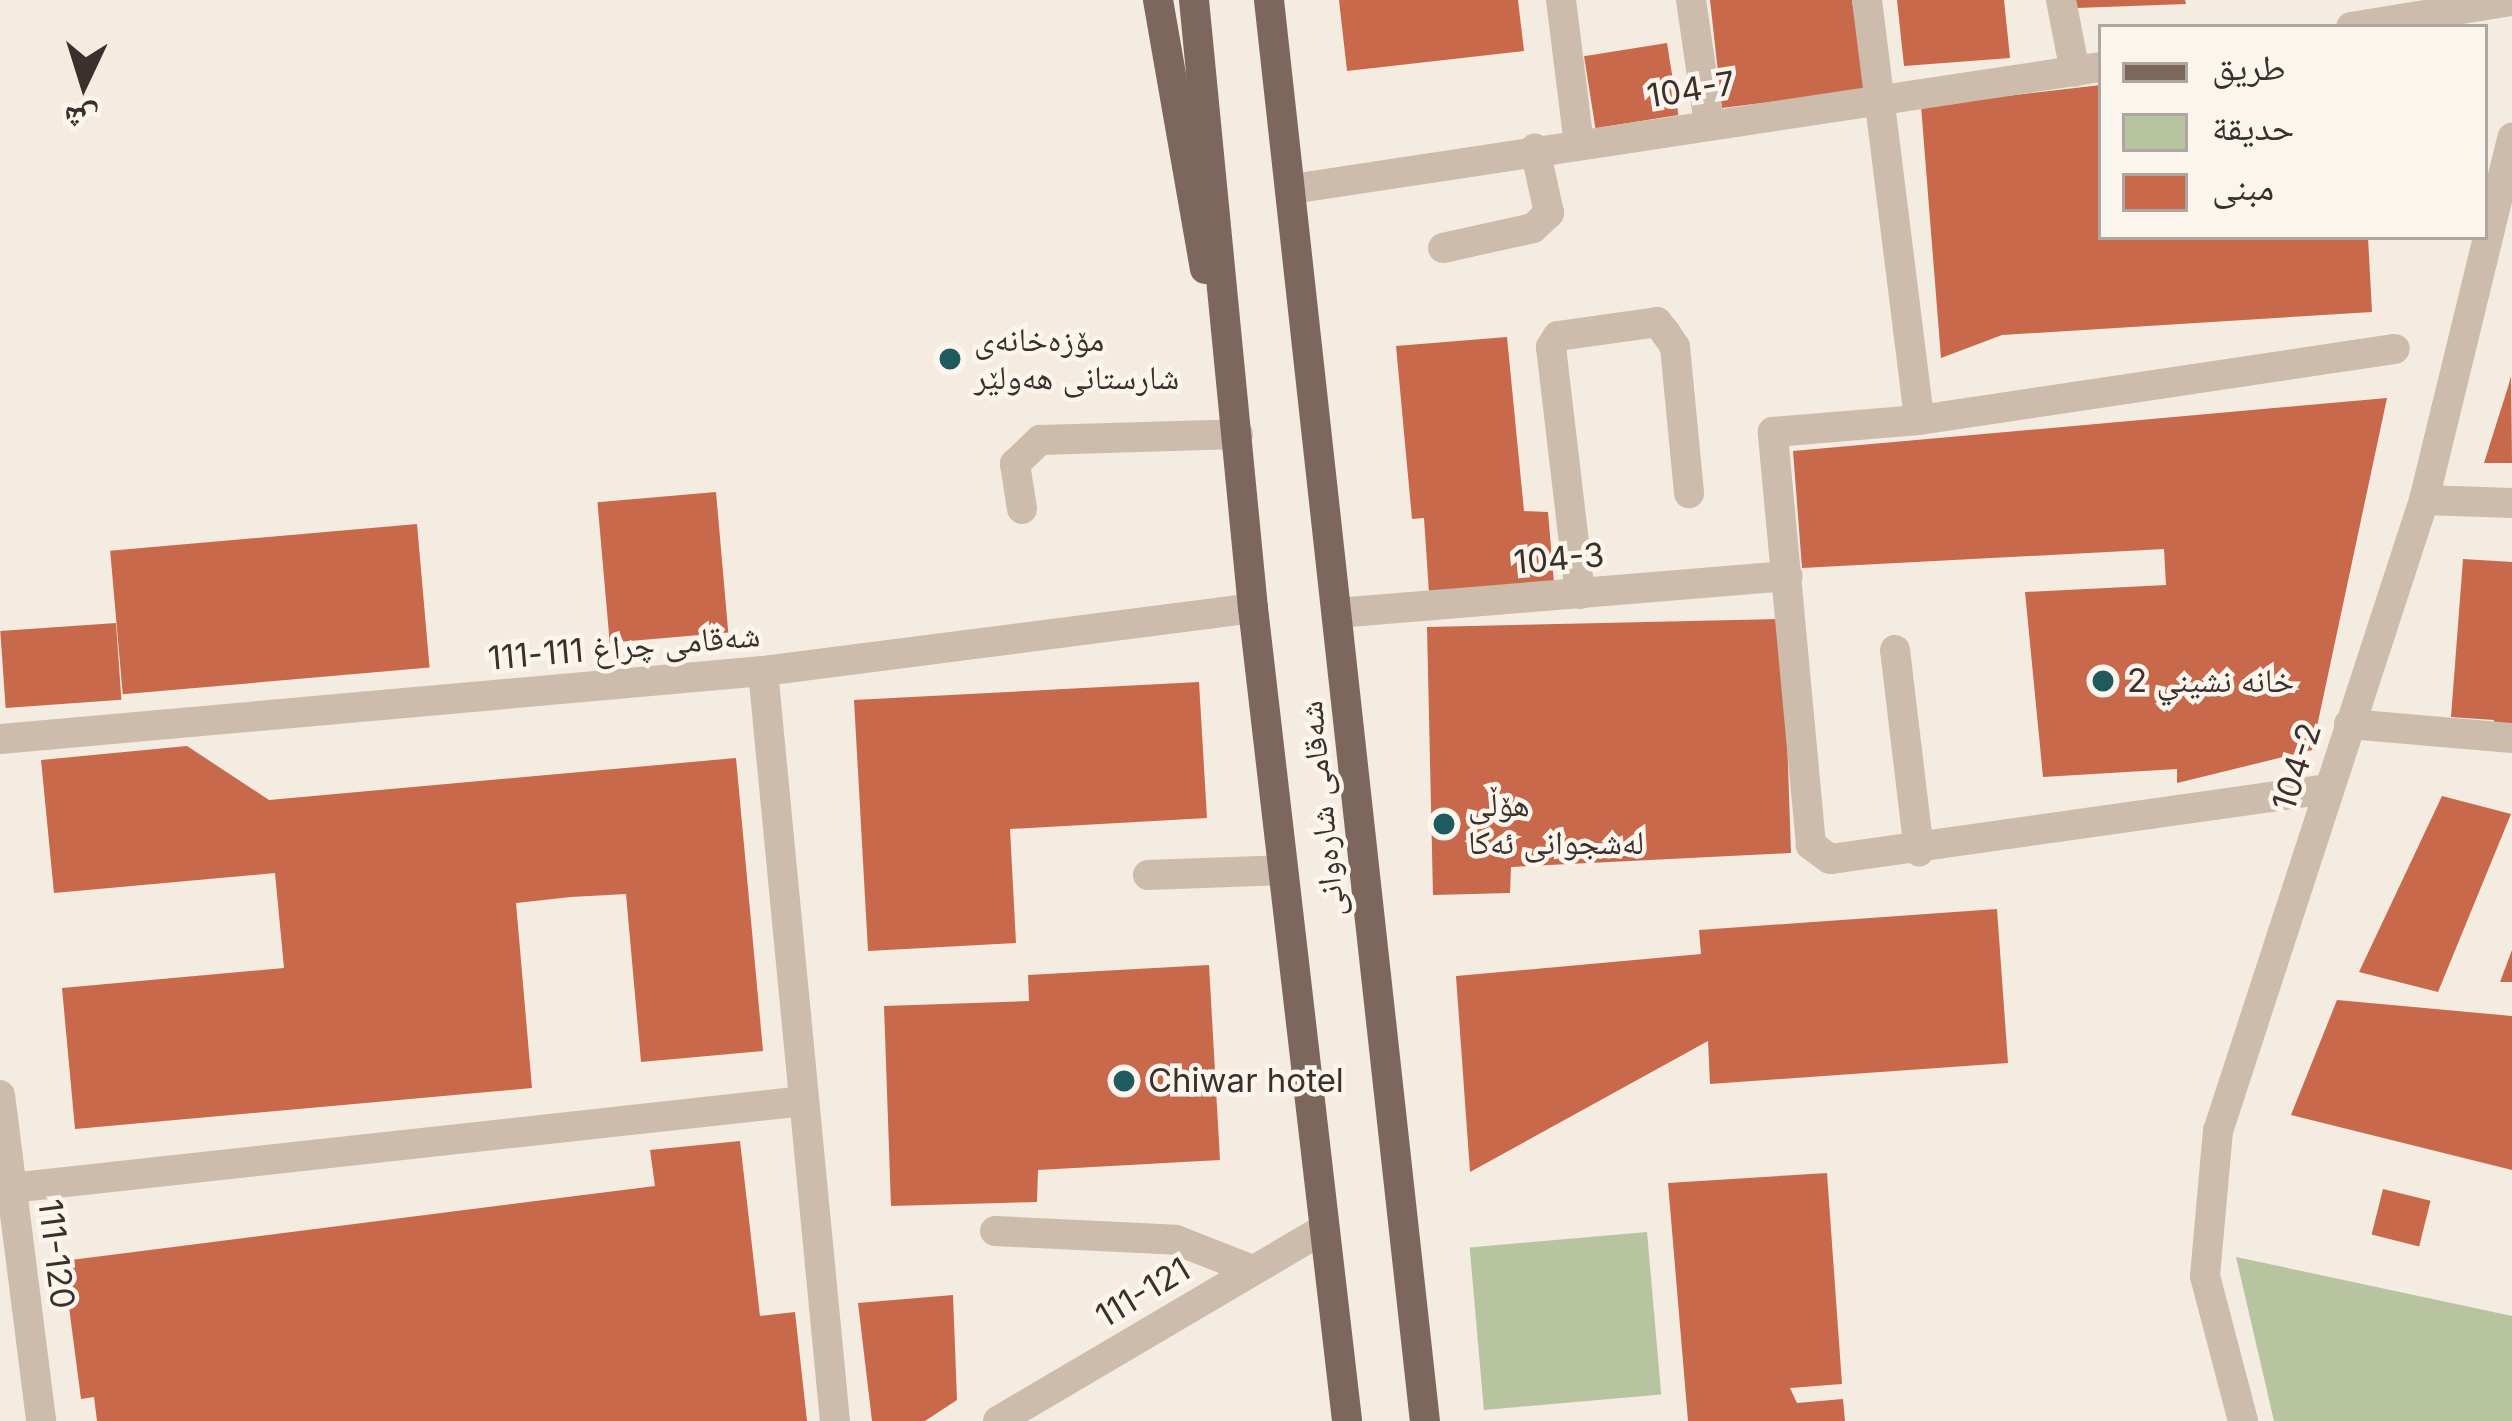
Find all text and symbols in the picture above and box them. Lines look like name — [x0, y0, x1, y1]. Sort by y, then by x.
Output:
north arrow — [24, 24, 144, 144]
legend — [2098, 24, 2488, 240]
text: طريق — [2212, 45, 2286, 89]
street label: 104-7 — [1644, 64, 1738, 116]
text: ش — [63, 99, 100, 141]
text: حديقة — [2212, 105, 2295, 149]
text: مبنى — [2212, 165, 2274, 209]
place label: مۆزەخانەی شارستانی هەولێر — [974, 320, 1179, 398]
marker: مۆزەخانەی شارستانی هەولێر — [937, 346, 963, 372]
street label: 104-3 — [1512, 535, 1606, 583]
street label: شەقامی چراغ 111-111 — [486, 615, 762, 679]
place label: خانه نشيني 2 — [2127, 661, 2294, 701]
marker: خانه نشيني 2 — [2090, 668, 2116, 694]
street label: شەقامی شارەوانی — [1291, 699, 1353, 919]
street label: 104-2 — [2264, 718, 2330, 816]
place label: هۆڵی لەشجوانی ئەکا — [1468, 785, 1644, 863]
marker: هۆڵی لەشجوانی ئەکا — [1431, 811, 1457, 837]
place label: Chiwar hotel — [1148, 1061, 1344, 1101]
marker: Chiwar hotel — [1111, 1068, 1137, 1094]
street label: 111-120 — [30, 1197, 82, 1311]
street label: 111-121 — [1089, 1250, 1197, 1336]

